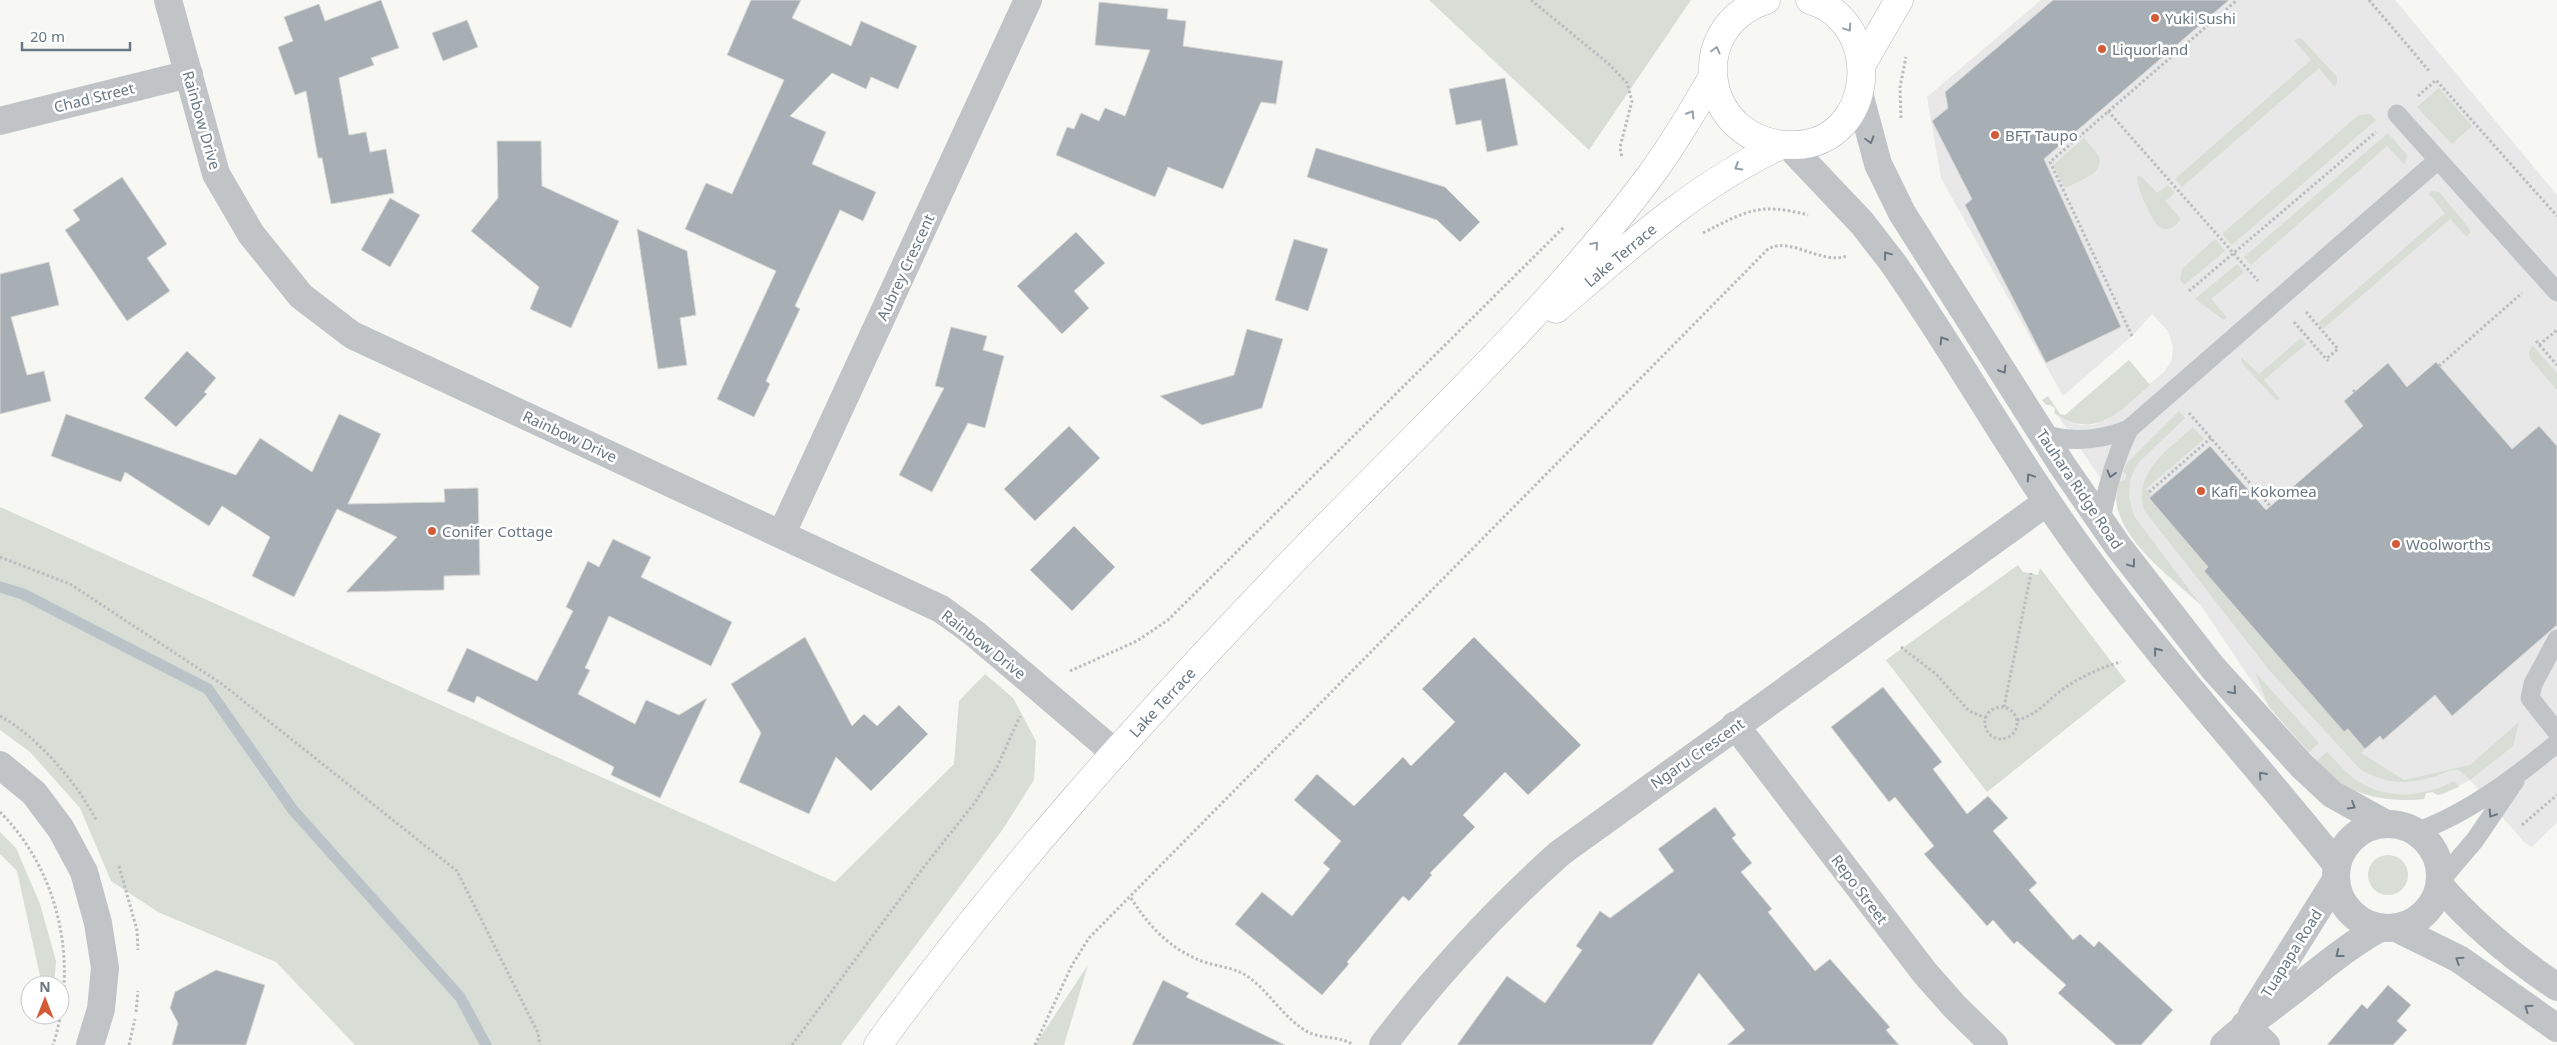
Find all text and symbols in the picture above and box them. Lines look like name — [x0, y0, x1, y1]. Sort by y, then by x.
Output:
place label: Yuki Sushi — [2165, 8, 2236, 28]
marker: Yuki Sushi — [2149, 12, 2161, 24]
scale bar — [22, 20, 130, 52]
one-way arrow — [1842, 23, 1851, 32]
text: 20 m — [30, 26, 65, 46]
place label: Liquorland — [2112, 39, 2188, 59]
marker: Liquorland — [2096, 43, 2108, 55]
one-way arrow — [1710, 46, 1721, 55]
street label: Rainbow Drive — [178, 68, 226, 172]
street label: Chad Street — [52, 77, 137, 117]
one-way arrow — [1684, 111, 1694, 120]
place label: BFT Taupo — [2005, 125, 2078, 145]
marker: BFT Taupo — [1989, 129, 2001, 141]
one-way arrow — [1865, 136, 1875, 144]
one-way arrow — [1734, 161, 1743, 171]
street label: Aubrey Crescent — [872, 210, 939, 323]
street label: Lake Terrace — [1580, 219, 1660, 291]
one-way arrow — [1589, 242, 1597, 251]
one-way arrow — [1885, 252, 1893, 261]
one-way arrow — [1940, 336, 1950, 345]
one-way arrow — [1997, 365, 2006, 374]
street label: Rainbow Drive — [520, 405, 620, 467]
street label: Tauhara Ridge Road — [2032, 425, 2128, 553]
one-way arrow — [2106, 470, 2116, 478]
one-way arrow — [2027, 473, 2036, 483]
place label: Kafi - Kokomea — [2211, 481, 2317, 501]
marker: Kafi - Kokomea — [2195, 485, 2207, 497]
place label: Conifer Cottage — [442, 521, 553, 541]
marker: Conifer Cottage — [426, 525, 438, 537]
place label: Woolworths — [2406, 534, 2491, 554]
marker: Woolworths — [2390, 538, 2402, 550]
one-way arrow — [2126, 558, 2134, 567]
street label: Rainbow Drive — [938, 605, 1030, 683]
one-way arrow — [2154, 647, 2163, 656]
street label: Lake Terrace — [1124, 663, 1200, 741]
one-way arrow — [2227, 685, 2236, 694]
street label: Ngaru Crescent — [1646, 713, 1748, 793]
one-way arrow — [2259, 771, 2268, 780]
one-way arrow — [2346, 799, 2355, 809]
one-way arrow — [2489, 808, 2498, 818]
street label: Repo Street — [1827, 850, 1893, 928]
street label: Tuapapa Road — [2256, 905, 2326, 1001]
one-way arrow — [2335, 948, 2345, 957]
one-way arrow — [2455, 957, 2465, 966]
north arrow — [20, 975, 70, 1025]
text: N — [39, 977, 51, 996]
one-way arrow — [2524, 1004, 2533, 1014]

